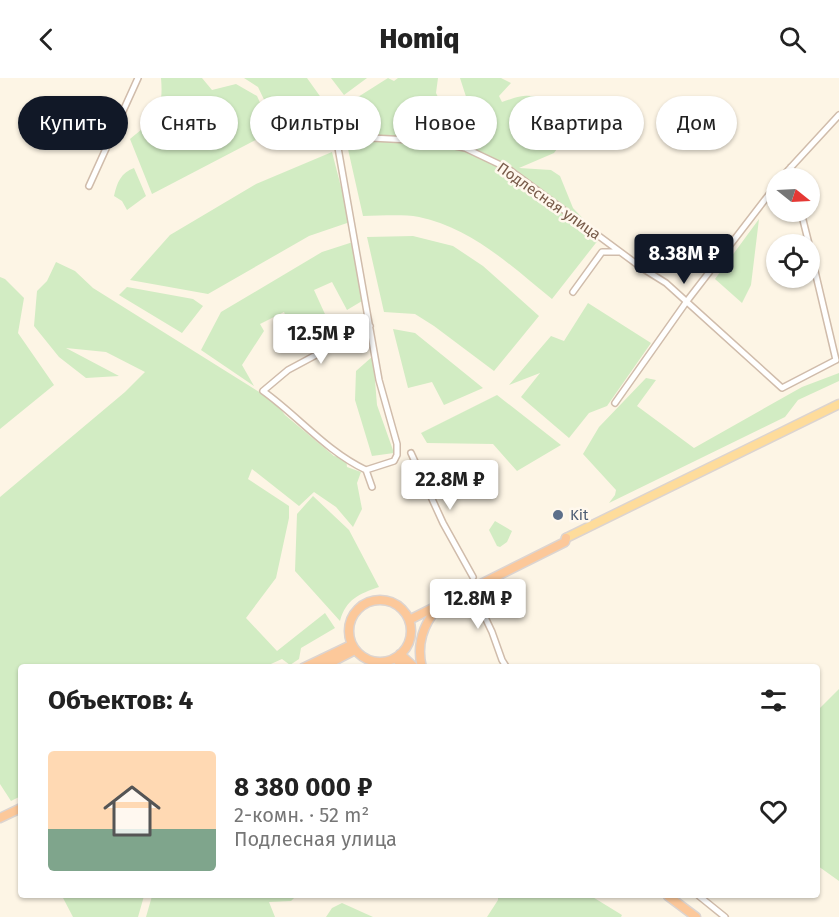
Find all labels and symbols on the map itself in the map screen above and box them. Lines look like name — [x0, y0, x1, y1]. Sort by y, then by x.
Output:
street label: Подлесная улица — [494, 159, 604, 243]
north arrow — [766, 168, 820, 222]
pin: 8.38M ₽ — [629, 234, 739, 285]
pin: 12.5M ₽ — [266, 314, 376, 365]
pin: 22.8M ₽ — [395, 460, 505, 511]
place label: Kit — [570, 506, 589, 524]
marker: Kit — [551, 508, 565, 522]
pin: 12.8M ₽ — [423, 579, 533, 630]

